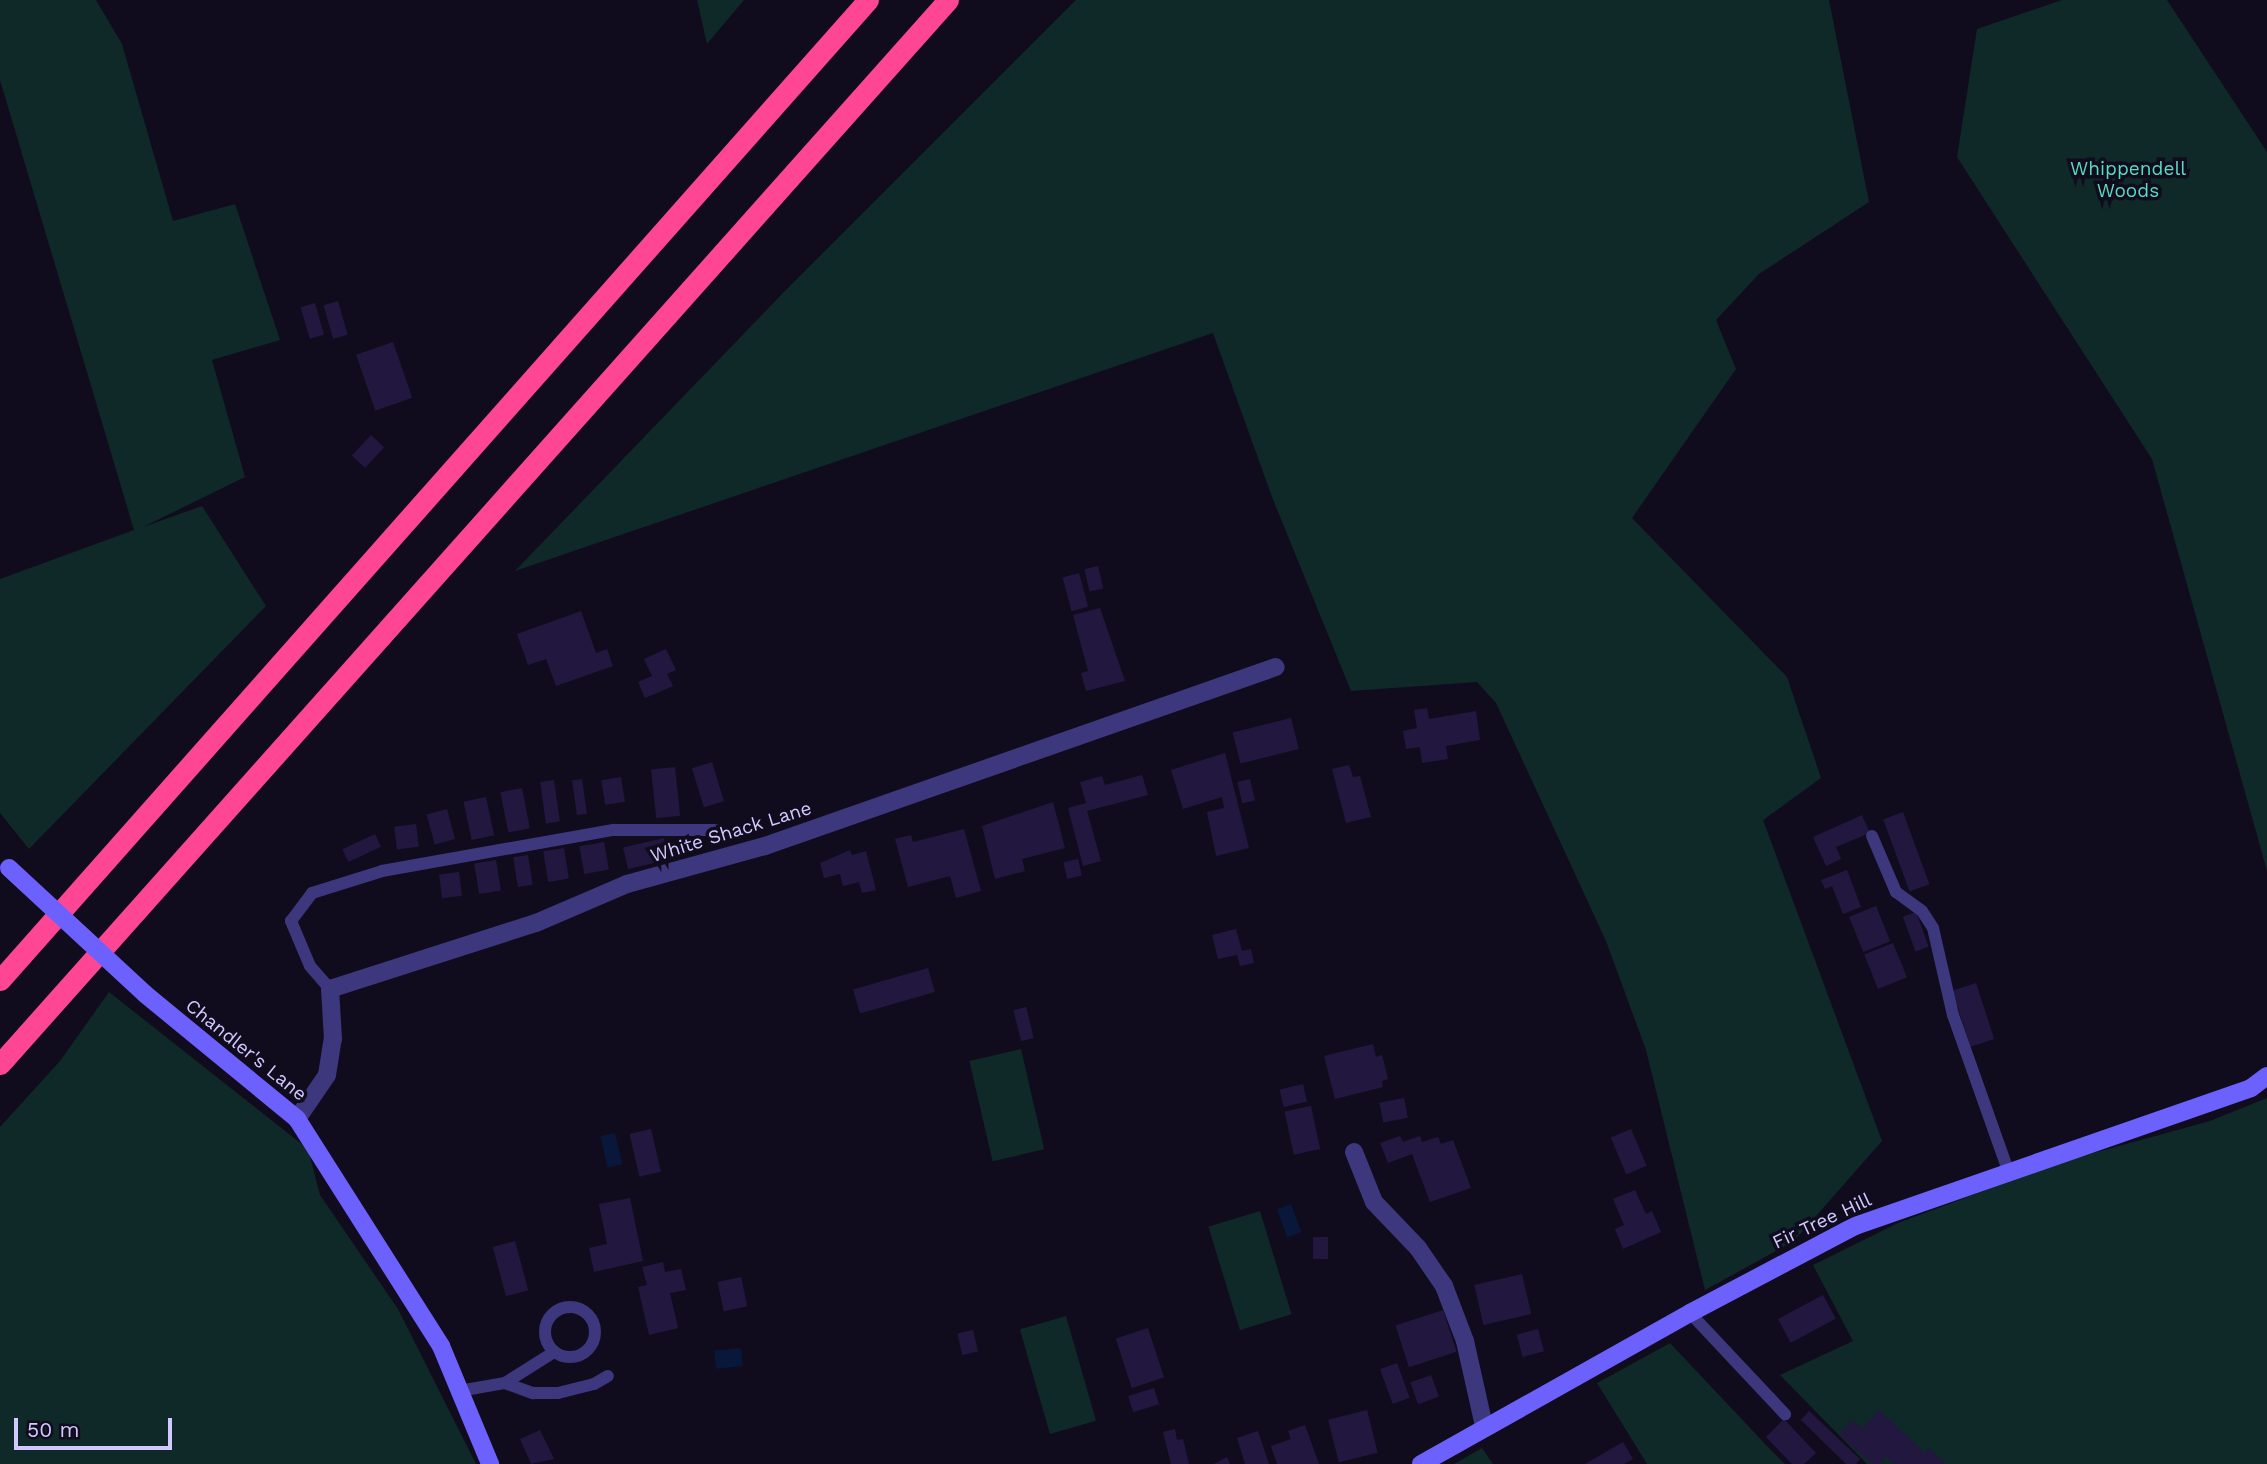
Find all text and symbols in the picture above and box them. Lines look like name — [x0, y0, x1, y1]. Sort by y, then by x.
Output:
park label: Whippendell Woods — [2070, 158, 2186, 202]
street label: White Shack Lane — [647, 797, 815, 867]
street label: Chandler's Lane — [181, 994, 311, 1106]
street label: Fir Tree Hill — [1768, 1188, 1876, 1254]
scale bar — [18, 1404, 175, 1448]
text: 50 m — [27, 1417, 79, 1442]

